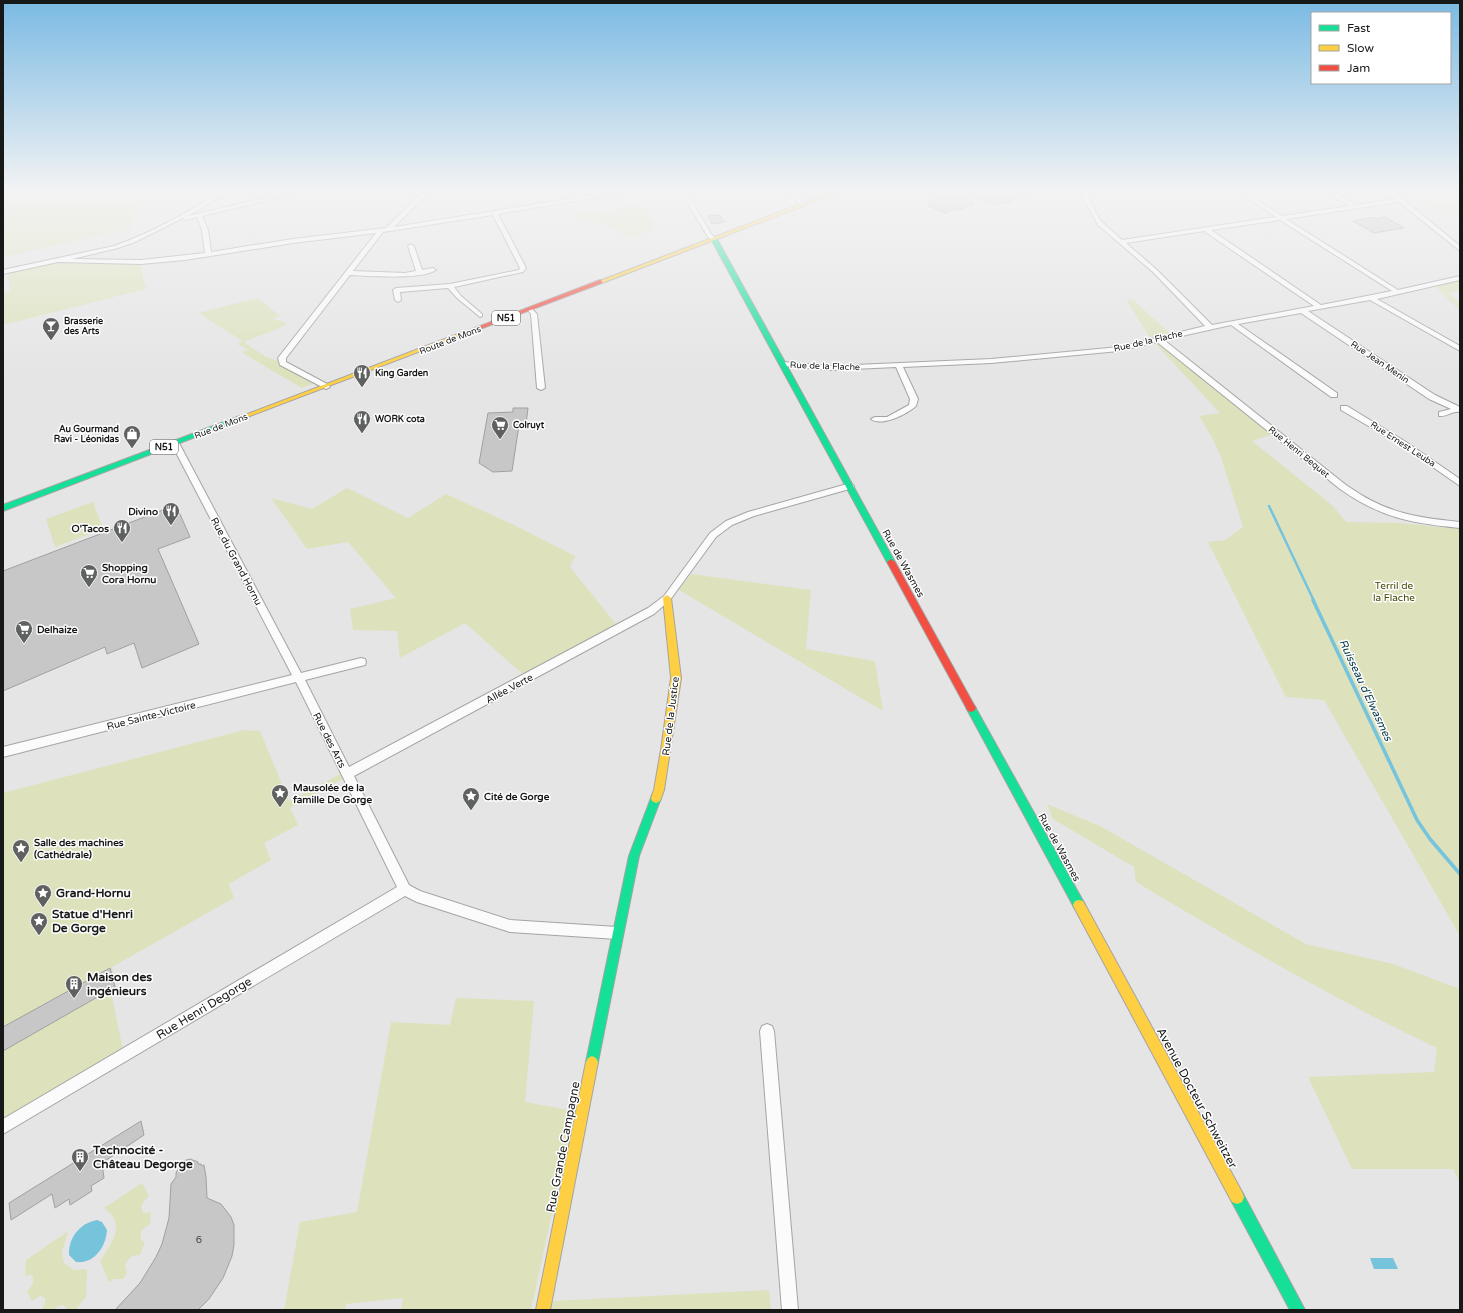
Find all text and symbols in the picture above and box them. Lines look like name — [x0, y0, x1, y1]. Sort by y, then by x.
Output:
legend — [1311, 12, 1451, 84]
text: Fast — [1347, 21, 1371, 35]
text: Slow — [1347, 41, 1374, 55]
text: Jam — [1347, 61, 1370, 75]
road number: N51 — [492, 311, 520, 325]
bar icon: Brasserie des Arts — [41, 316, 61, 341]
place label: Brasserie des Arts — [64, 316, 103, 337]
street label: Route de Mons — [418, 324, 483, 357]
street label: Rue de la Flache — [1113, 328, 1184, 355]
street label: Rue Jean Menin — [1348, 339, 1411, 386]
street label: Rue de la Flache — [790, 360, 860, 373]
restaurant icon: King Garden — [352, 363, 372, 388]
place label: King Garden — [375, 368, 428, 379]
restaurant icon: WORK cota — [352, 409, 372, 434]
street label: Rue de Mons — [193, 411, 249, 442]
place label: WORK cota — [375, 414, 425, 425]
supermarket icon: Colruyt — [490, 415, 510, 440]
street label: Rue Ernest Leuba — [1368, 419, 1437, 470]
place label: Colruyt — [513, 420, 545, 431]
place label: Au Gourmand Ravi - Léonidas — [54, 424, 120, 445]
shop icon: Au Gourmand Ravi - Léonidas — [122, 424, 142, 449]
street label: Rue Henri Bequet — [1266, 424, 1332, 481]
road number: N51 — [150, 440, 178, 454]
restaurant icon: Divino — [161, 501, 181, 526]
place label: Divino — [128, 506, 158, 518]
street label: Rue du Grand Hornu — [208, 515, 264, 608]
restaurant icon: O'Tacos — [112, 518, 132, 543]
place label: O'Tacos — [72, 523, 109, 535]
street label: Rue de Wasmes — [880, 527, 927, 600]
place label: Shopping Cora Hornu — [102, 562, 156, 586]
supermarket icon: Shopping Cora Hornu — [79, 563, 99, 588]
park label: Terril de la Flache — [1373, 580, 1415, 604]
supermarket icon: Delhaize — [14, 619, 34, 644]
place label: Delhaize — [37, 624, 78, 636]
water label: Ruisseau d'Elwasmes — [1336, 637, 1395, 744]
street label: Allée Verte — [484, 671, 535, 706]
street label: Rue de la Justice — [660, 676, 682, 756]
street label: Rue Sainte-Victoire — [106, 699, 197, 733]
street label: Rue des Arts — [310, 711, 348, 770]
place label: Mausolée de la famille De Gorge — [292, 782, 372, 806]
place icon: Mausolée de la famille De Gorge — [270, 783, 290, 808]
place icon: Cité de Gorge — [461, 786, 481, 811]
place label: Cité de Gorge — [484, 791, 550, 803]
street label: Rue de Wasmes — [1036, 811, 1083, 884]
place label: Salle des machines (Cathédrale) — [34, 837, 124, 861]
place icon: Salle des machines (Cathédrale) — [11, 838, 31, 863]
place icon: Grand-Hornu — [33, 883, 53, 908]
place label: Grand-Hornu — [56, 886, 131, 900]
place label: Statue d'Henri De Gorge — [52, 907, 133, 936]
place icon: Statue d'Henri De Gorge — [29, 911, 49, 936]
place label: Maison des ingénieurs — [87, 970, 152, 999]
building icon: Maison des ingénieurs — [64, 974, 84, 999]
street label: Rue Henri Degorge — [154, 974, 254, 1042]
street label: Avenue Docteur Schweitzer — [1154, 1025, 1240, 1171]
street label: Rue Grande Campagne — [543, 1080, 583, 1214]
place label: Technocité - Château Degorge — [92, 1143, 193, 1172]
building icon: Technocité - Château Degorge — [70, 1147, 90, 1172]
house number: 6 — [196, 1234, 202, 1246]

